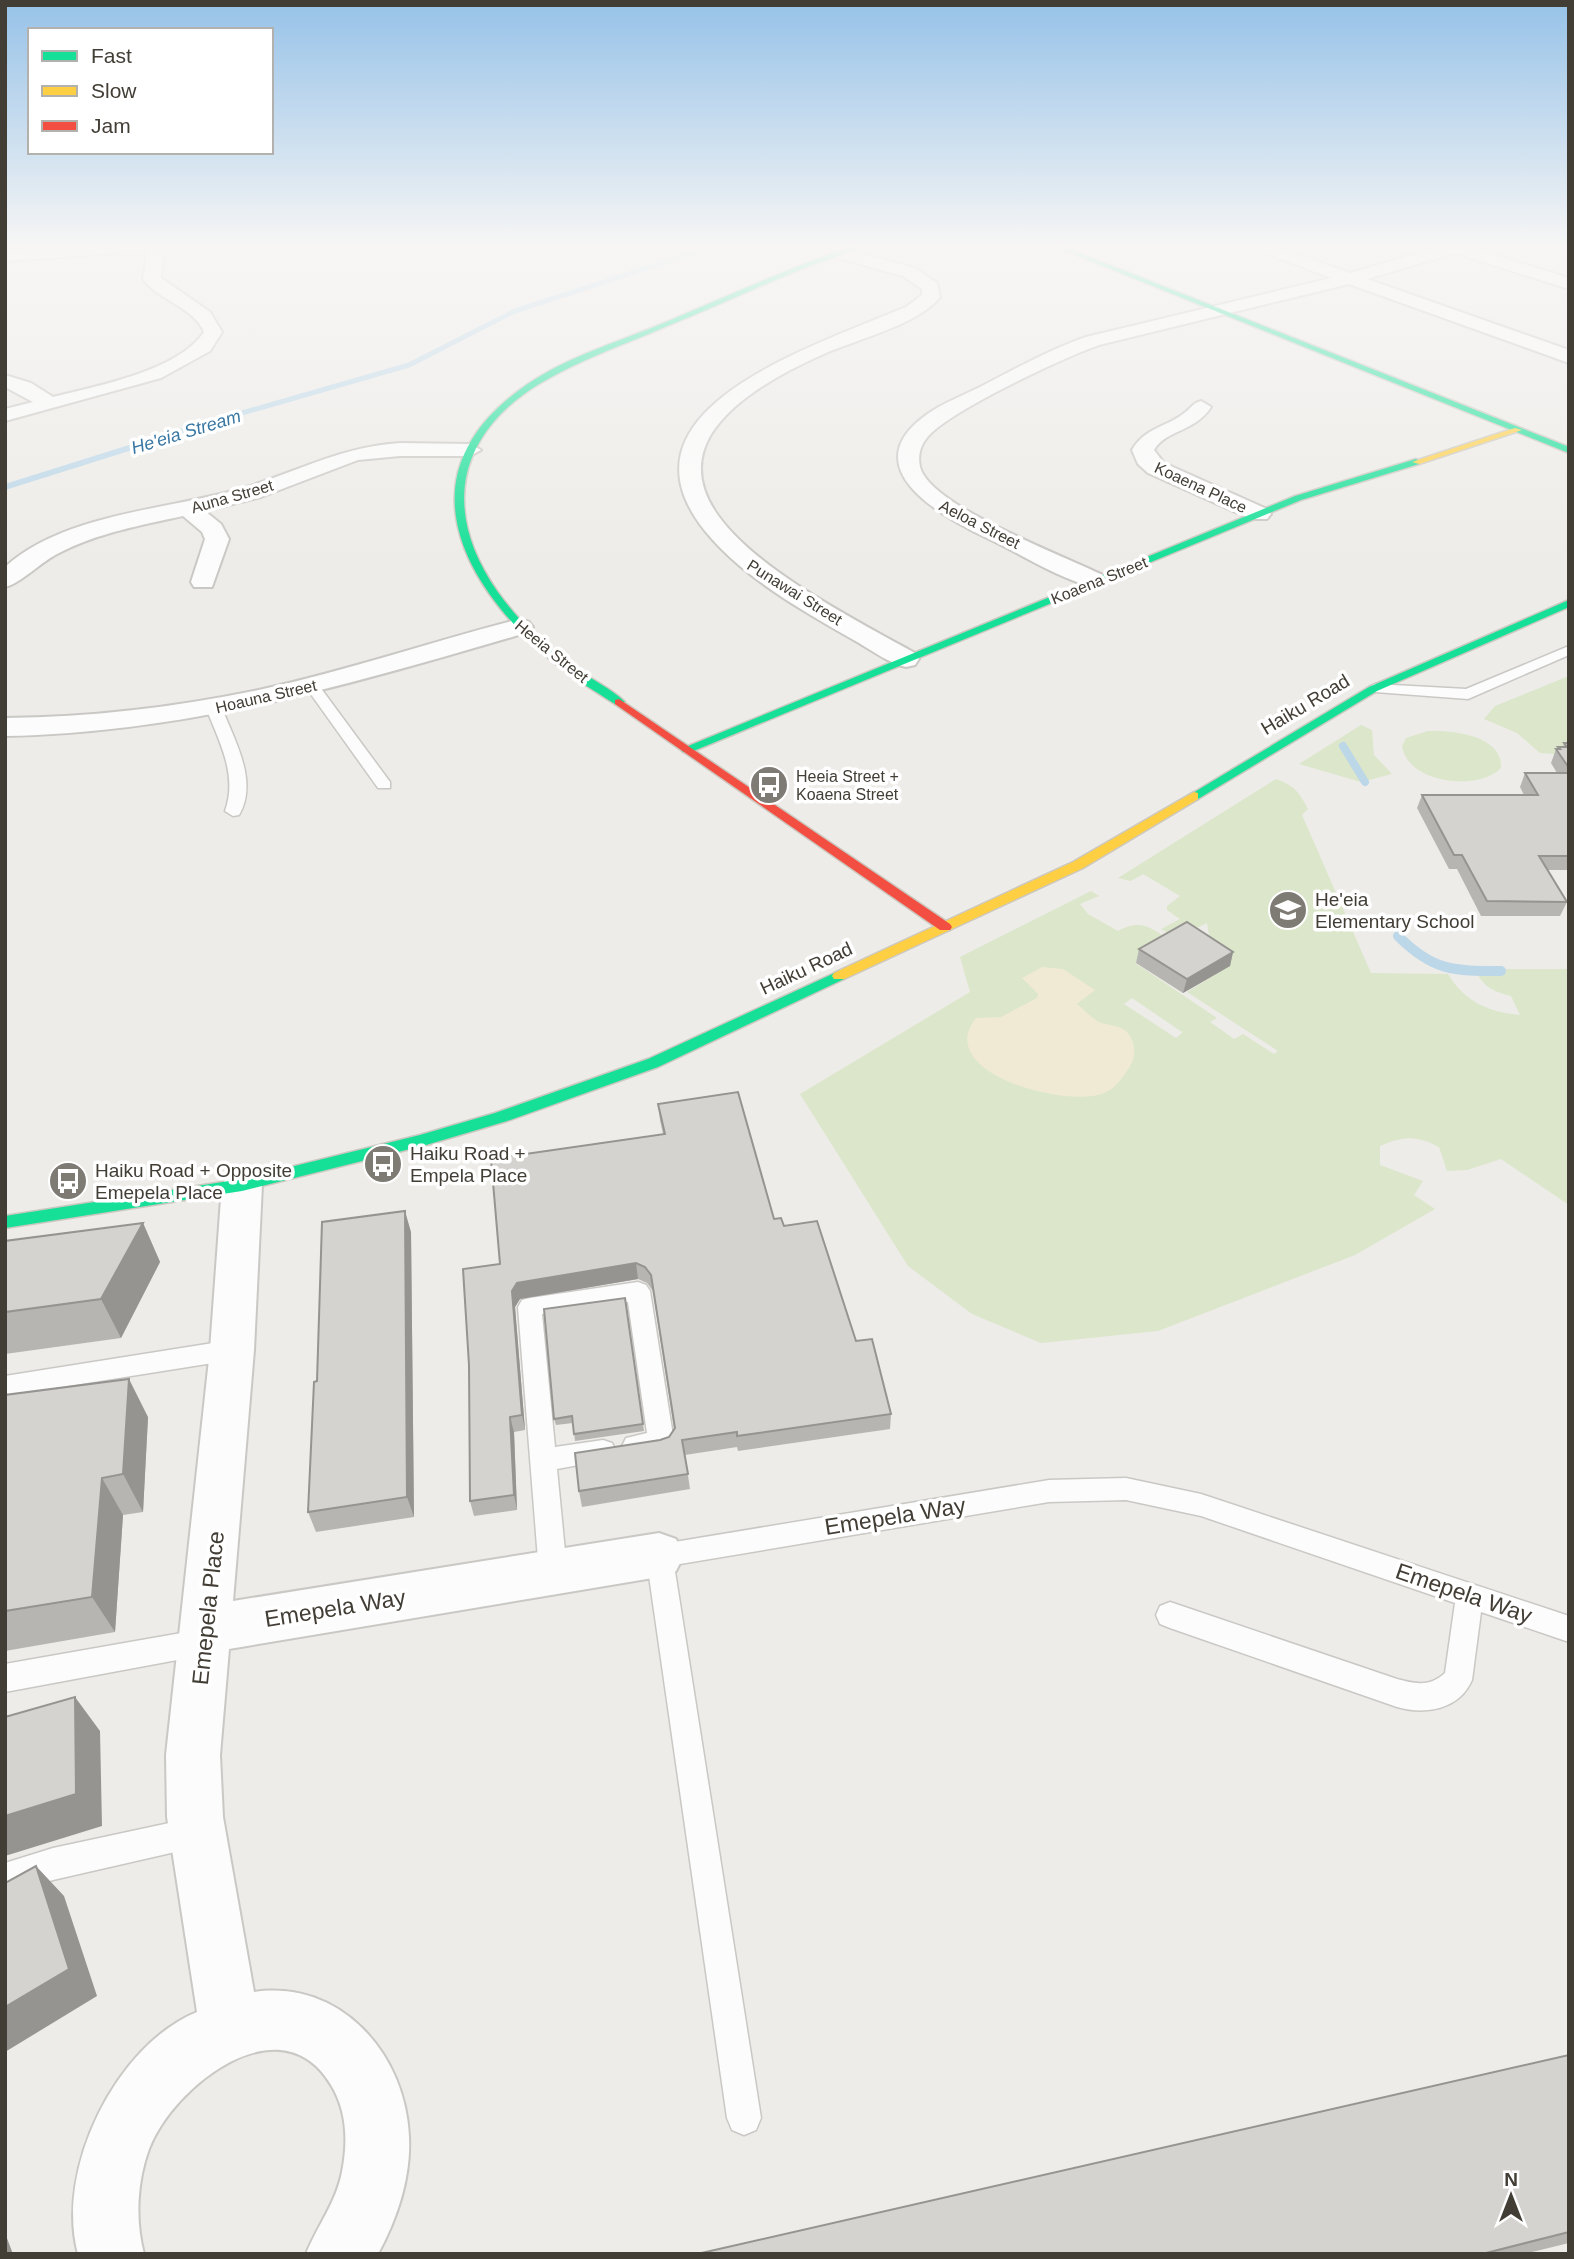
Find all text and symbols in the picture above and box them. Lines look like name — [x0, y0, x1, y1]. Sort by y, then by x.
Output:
legend — [28, 28, 273, 154]
text: Fast — [91, 44, 132, 67]
text: Slow — [91, 79, 137, 102]
text: Jam — [91, 114, 131, 137]
water label: He'eia Stream — [129, 406, 243, 458]
street label: Koaena Place — [1152, 459, 1250, 516]
street label: Auna Street — [189, 477, 276, 516]
street label: Aeloa Street — [937, 497, 1023, 552]
street label: Koaena Street — [1049, 553, 1150, 608]
street label: Punawai Street — [744, 556, 846, 629]
street label: Heeia Street — [512, 617, 592, 686]
street label: Haiku Road — [1257, 670, 1353, 739]
street label: Hoauna Street — [214, 676, 319, 716]
bus stop icon: Heeia Street + Koaena Street — [748, 764, 790, 806]
place label: Heeia Street + Koaena Street — [796, 768, 899, 803]
school or university icon: He'eia Elementary School — [1267, 889, 1309, 931]
place label: He'eia Elementary School — [1315, 889, 1474, 932]
street label: Haiku Road — [757, 938, 856, 999]
bus stop icon: Haiku Road + Empela Place — [362, 1143, 404, 1185]
place label: Haiku Road + Empela Place — [410, 1143, 527, 1186]
bus stop icon: Haiku Road + Opposite Emepela Place — [47, 1160, 89, 1202]
place label: Haiku Road + Opposite Emepela Place — [95, 1160, 292, 1203]
street label: Emepela Way — [823, 1492, 968, 1540]
street label: Emepela Place — [187, 1530, 229, 1686]
street label: Emepela Way — [1392, 1558, 1536, 1629]
street label: Emepela Way — [263, 1584, 408, 1632]
north arrow — [1476, 2161, 1546, 2231]
text: N — [1504, 2169, 1518, 2190]

